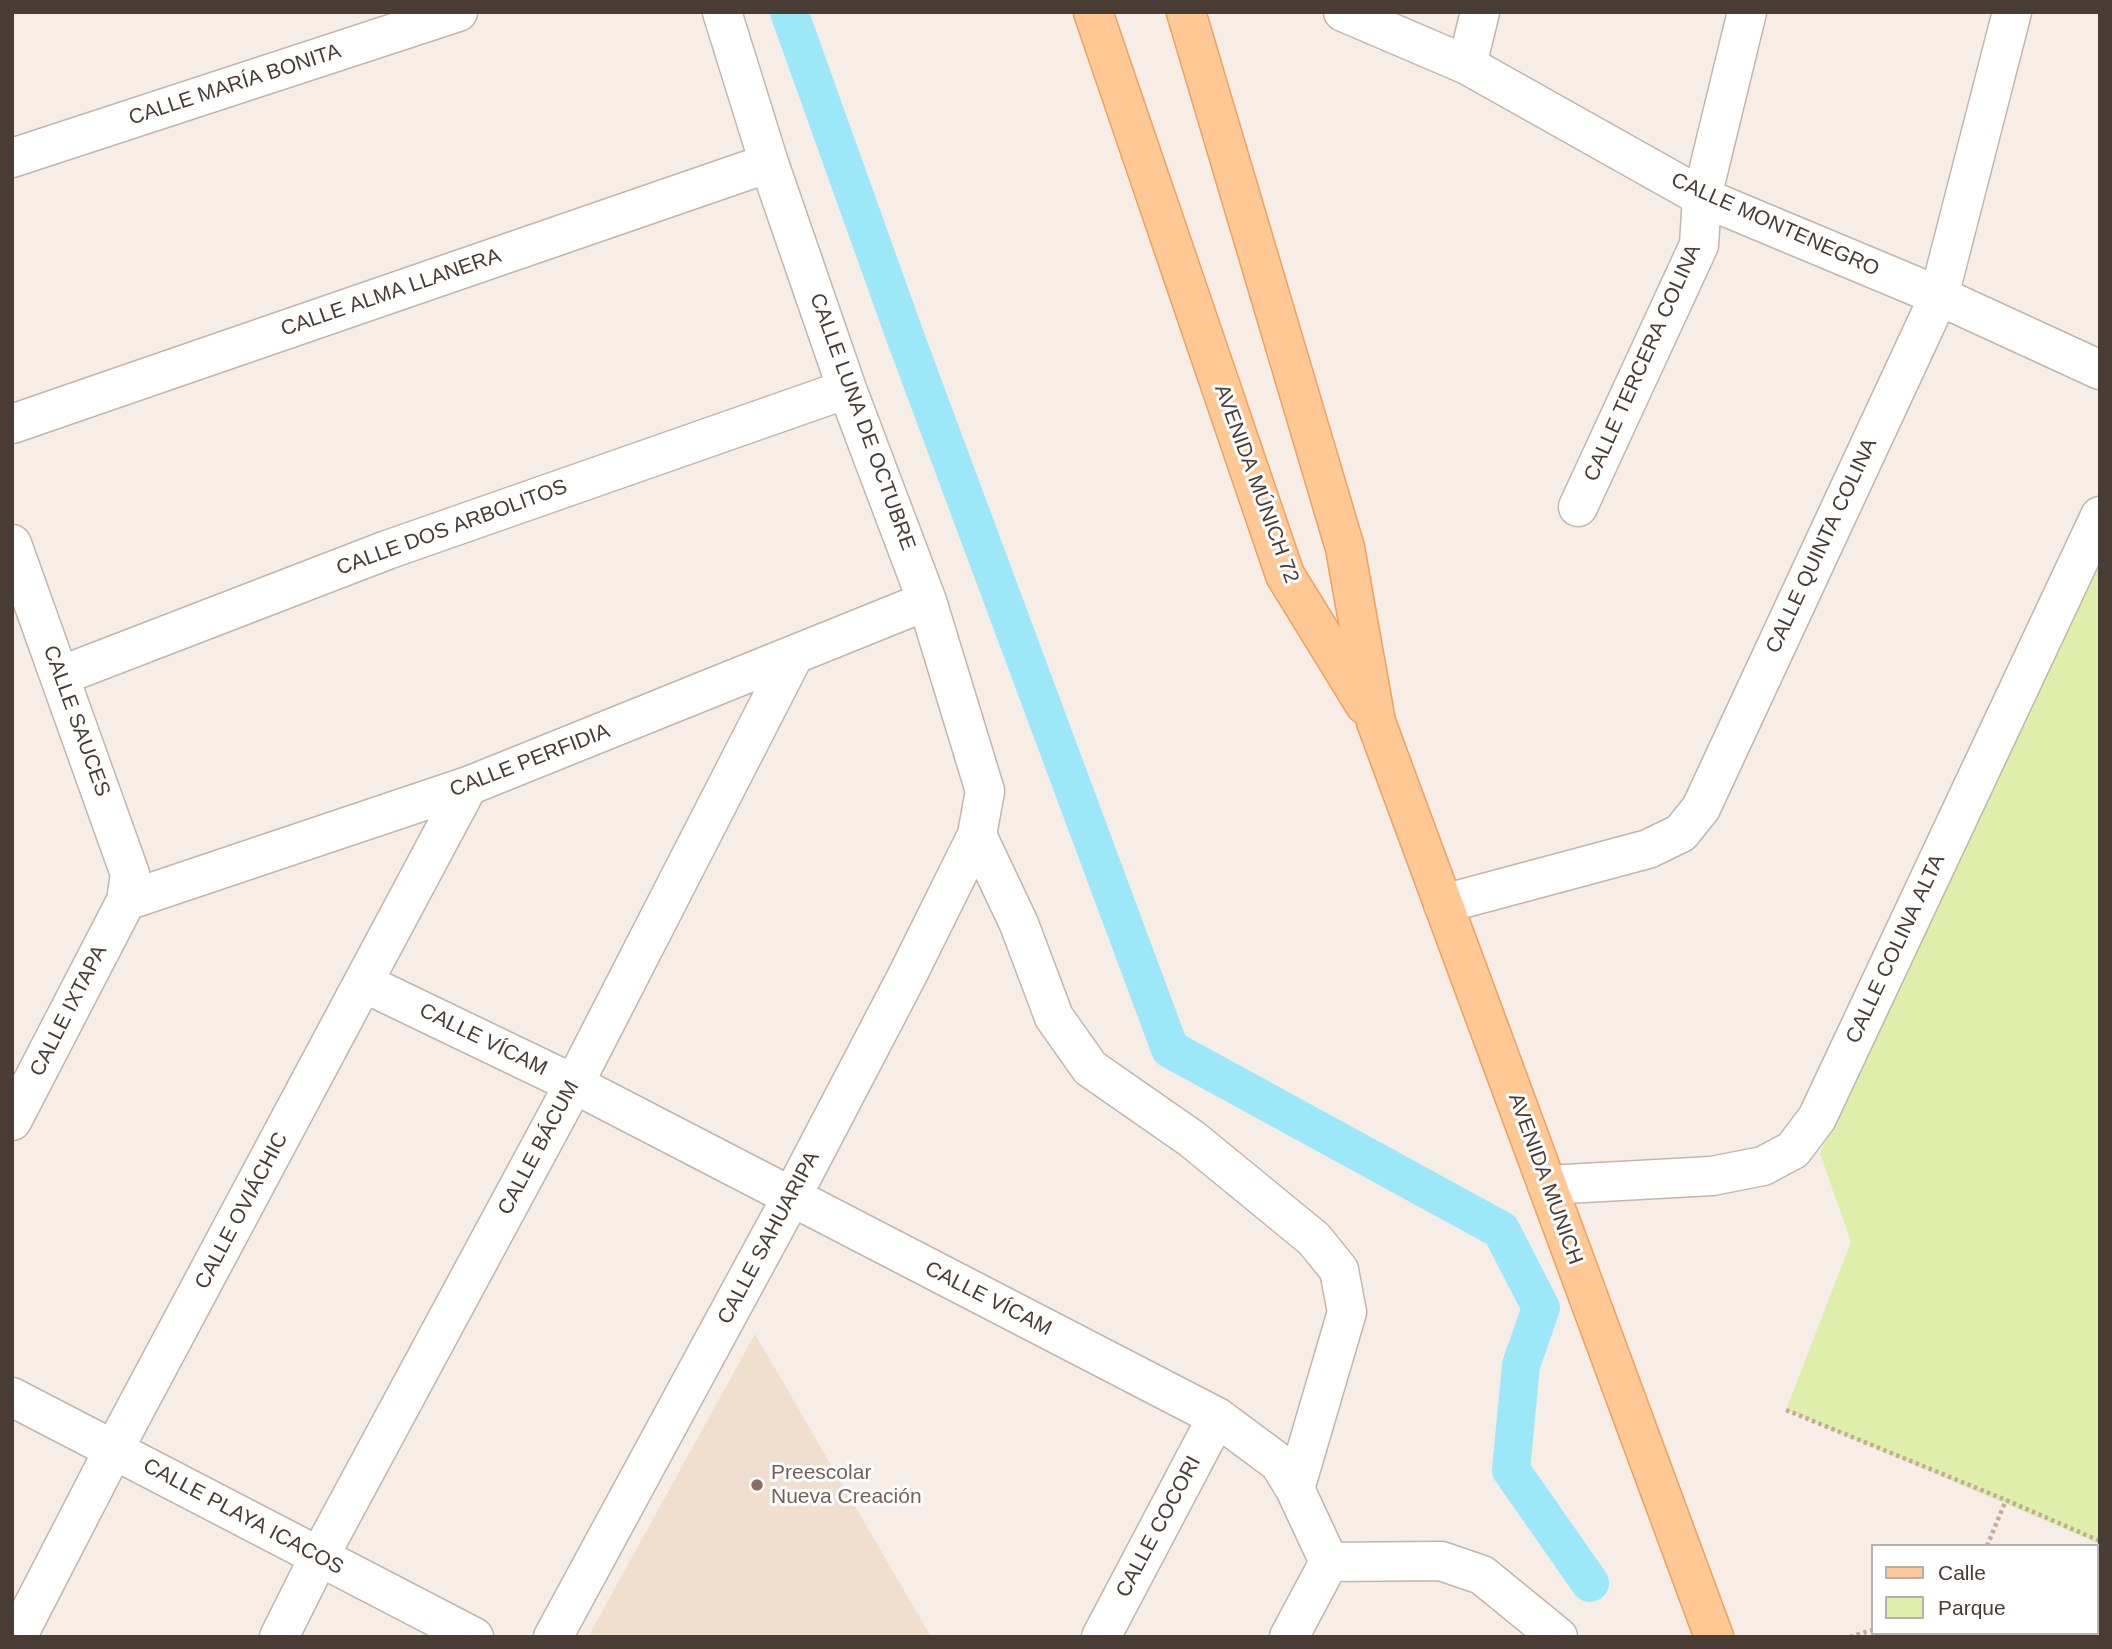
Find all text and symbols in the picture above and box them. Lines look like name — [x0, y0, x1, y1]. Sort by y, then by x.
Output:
street label: CALLE MARÍA BONITA — [126, 39, 344, 131]
street label: CALLE MONTENEGRO — [1667, 168, 1883, 282]
street label: CALLE TERCERA COLINA — [1579, 241, 1707, 485]
street label: CALLE ALMA LLANERA — [278, 243, 504, 343]
street label: CALLE LUNA DE OCTUBRE — [804, 290, 920, 554]
street label: AVENIDA MÚNICH 72 — [1208, 381, 1304, 587]
street label: CALLE QUINTA COLINA — [1761, 435, 1883, 657]
street label: CALLE DOS ARBOLITOS — [333, 475, 571, 581]
street label: CALLE SAUCES — [37, 642, 115, 800]
street label: CALLE PERFIDIA — [446, 719, 614, 803]
street label: CALLE COLINA ALTA — [1841, 850, 1951, 1048]
street label: CALLE IXTAPA — [25, 941, 113, 1081]
street label: CALLE VÍCAM — [415, 998, 551, 1082]
street label: CALLE BÁCUM — [493, 1077, 585, 1219]
street label: AVENIDA MUNICH — [1502, 1090, 1588, 1268]
street label: CALLE OVIÁCHIC — [190, 1128, 294, 1294]
street label: CALLE SAHUARIPA — [713, 1147, 825, 1329]
street label: CALLE VÍCAM — [920, 1256, 1056, 1342]
street label: CALLE COCORI — [1111, 1452, 1207, 1602]
street label: CALLE PLAYA ICACOS — [138, 1453, 348, 1581]
place label: Preescolar Nueva Creación — [771, 1460, 922, 1510]
marker: Preescolar Nueva Creación — [749, 1477, 765, 1493]
legend — [1870, 1544, 2098, 1635]
text: Calle — [1938, 1561, 1986, 1584]
text: Parque — [1938, 1596, 2006, 1619]

